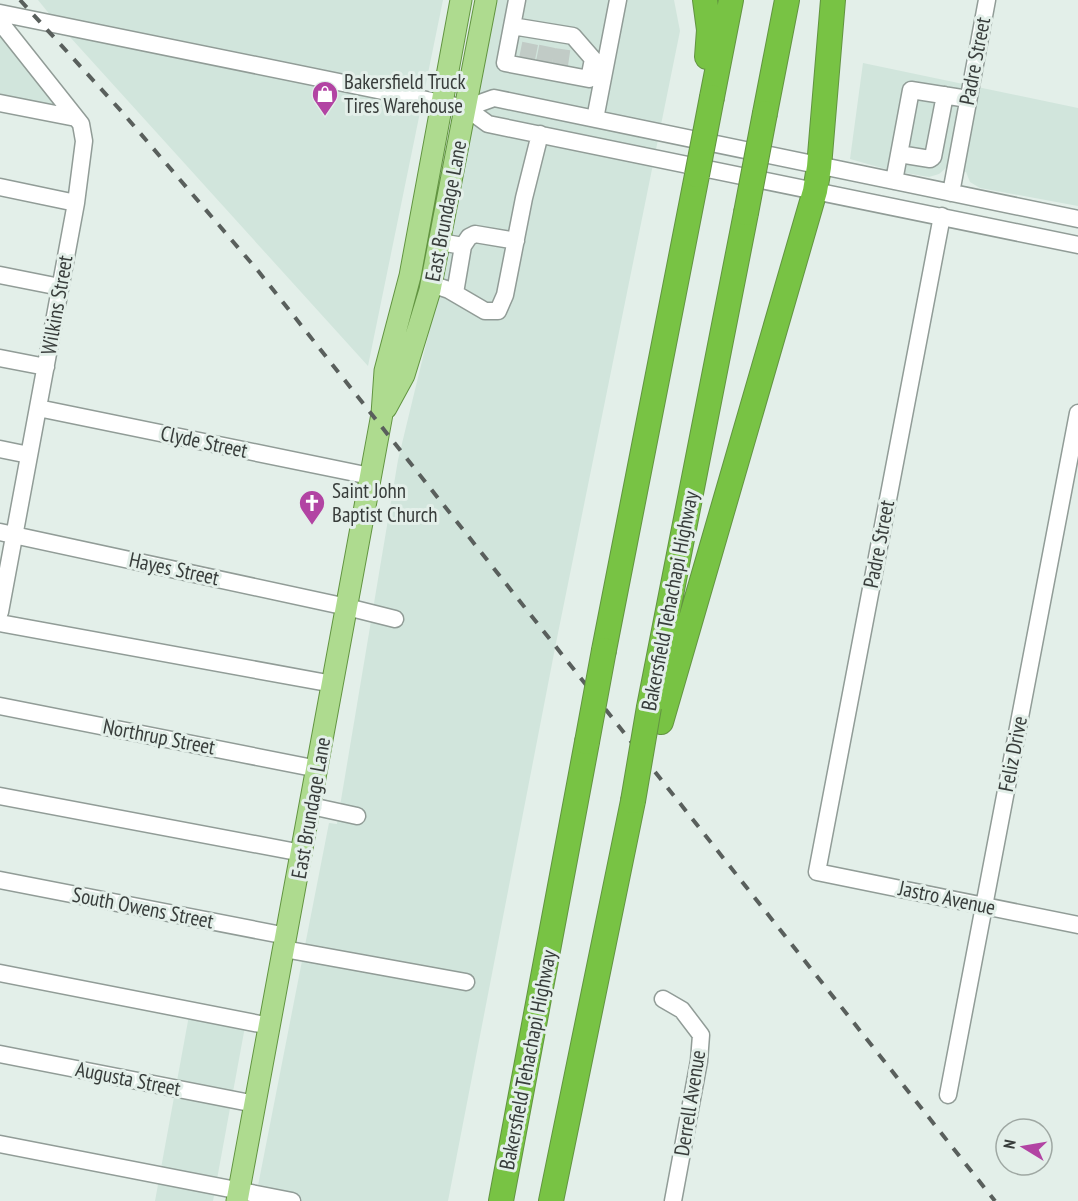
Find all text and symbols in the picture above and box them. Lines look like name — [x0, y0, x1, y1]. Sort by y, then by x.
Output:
street label: Padre Street — [953, 15, 996, 107]
place label: Bakersfield Truck Tires Warehouse — [344, 68, 466, 119]
shop icon: Bakersfield Truck Tires Warehouse — [310, 79, 340, 117]
street label: East Brundage Lane — [419, 138, 472, 284]
street label: Wilkins Street — [34, 253, 79, 357]
street label: Clyde Street — [158, 419, 250, 464]
place label: Saint John Baptist Church — [332, 477, 438, 528]
church icon: Saint John Baptist Church — [297, 488, 327, 526]
street label: Bakersfield Tehachapi Highway — [635, 489, 704, 713]
street label: Padre Street — [857, 498, 900, 590]
street label: Hayes Street — [127, 546, 222, 591]
street label: Northrup Street — [101, 712, 218, 761]
street label: Feliz Drive — [992, 714, 1033, 794]
street label: East Brundage Lane — [285, 735, 336, 881]
street label: Jastro Avenue — [895, 874, 998, 921]
street label: South Owens Street — [70, 881, 216, 934]
street label: Bakersfield Tehachapi Highway — [493, 948, 562, 1172]
street label: Derrell Avenue — [668, 1048, 711, 1158]
street label: Augusta Street — [73, 1055, 183, 1102]
north arrow — [994, 1117, 1054, 1177]
text: N — [999, 1138, 1020, 1150]

